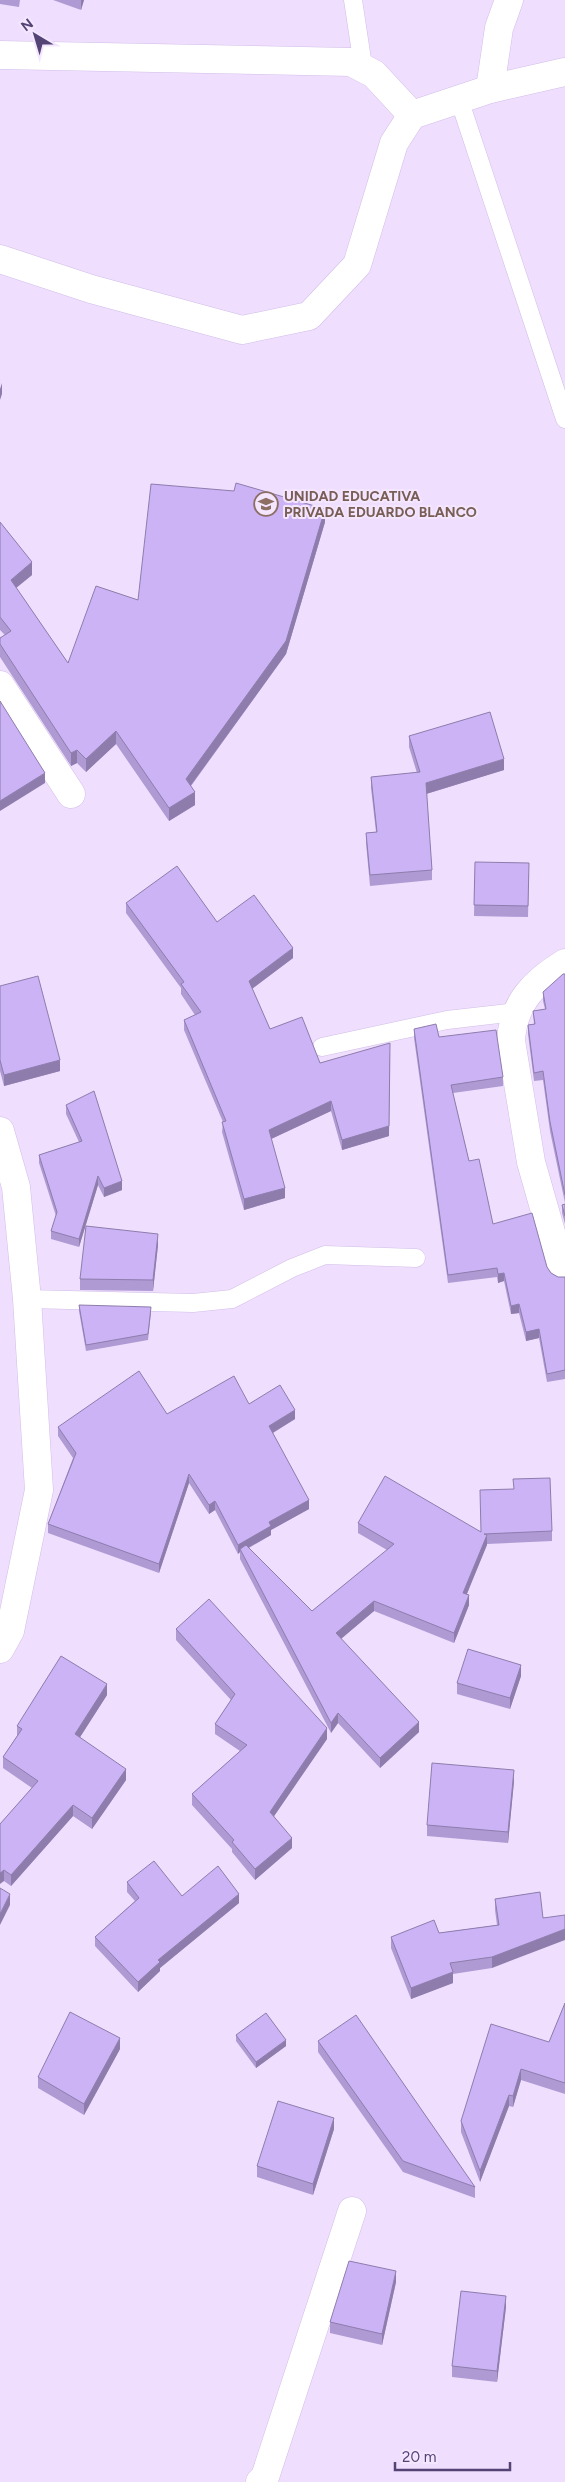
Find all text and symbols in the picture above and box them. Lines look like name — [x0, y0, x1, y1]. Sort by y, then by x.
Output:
north arrow — [10, 10, 60, 60]
text: N — [18, 15, 37, 35]
place label: UNIDAD EDUCATIVA PRIVADA EDUARDO BLANCO — [284, 488, 477, 521]
school or university icon: UNIDAD EDUCATIVA PRIVADA EDUARDO BLANCO — [253, 491, 279, 517]
scale bar — [395, 2440, 510, 2472]
text: 20 m — [402, 2448, 436, 2466]

